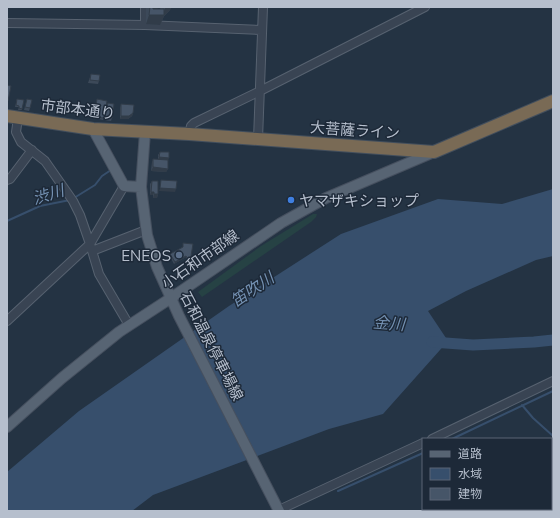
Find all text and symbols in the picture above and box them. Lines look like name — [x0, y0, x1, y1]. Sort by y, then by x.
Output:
street label: 市部本通り — [40, 95, 116, 123]
street label: 大菩薩ライン — [309, 117, 401, 143]
water label: 渋川 — [30, 179, 68, 208]
place label: ヤマザキショップ — [299, 191, 419, 210]
marker: ヤマザキショップ — [286, 195, 296, 205]
street label: 小石和市部線 — [158, 225, 242, 293]
place label: ENEOS — [121, 246, 171, 265]
marker: ENEOS — [174, 250, 184, 260]
water label: 笛吹川 — [227, 266, 279, 311]
street label: 石和温泉停車場線 — [176, 288, 248, 404]
water label: 金川 — [372, 312, 408, 334]
legend — [422, 438, 552, 510]
text: 道路 — [458, 446, 482, 461]
text: 水域 — [458, 466, 482, 481]
text: 建物 — [458, 486, 482, 501]

